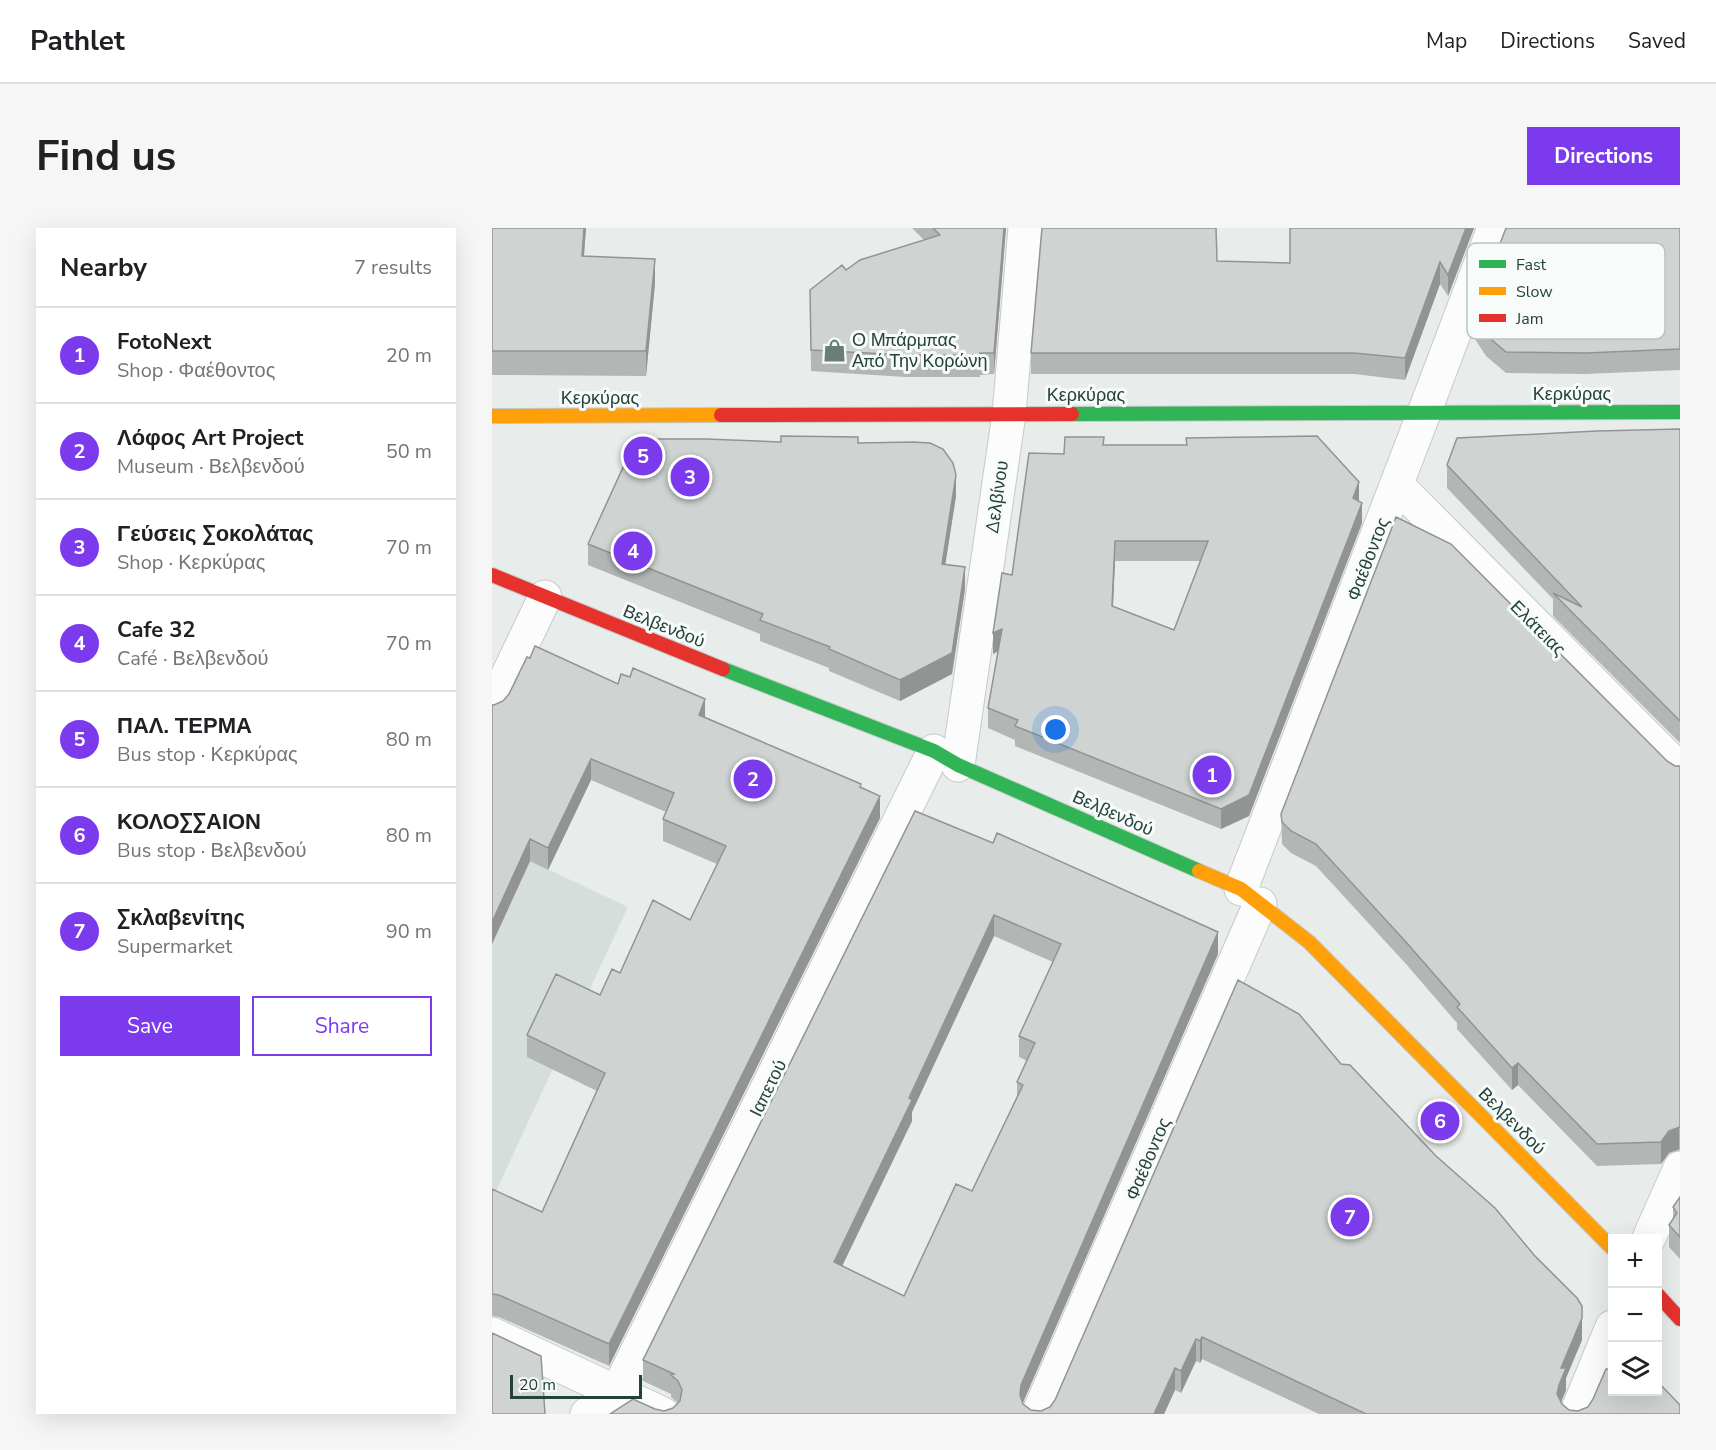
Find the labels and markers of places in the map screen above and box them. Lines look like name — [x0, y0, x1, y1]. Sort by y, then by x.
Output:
place label: Ο Μπάρμπας Από Την Κορώνη — [852, 328, 988, 373]
shop icon: Ο Μπάρμπας Από Την Κορώνη — [821, 337, 847, 363]
pin: 5 — [624, 434, 662, 478]
pin: 3 — [670, 454, 710, 500]
pin: 4 — [614, 528, 652, 574]
pin: 1 — [1192, 752, 1232, 798]
pin: 2 — [734, 756, 772, 802]
pin: 6 — [1420, 1098, 1460, 1144]
pin: 7 — [1330, 1194, 1370, 1240]

